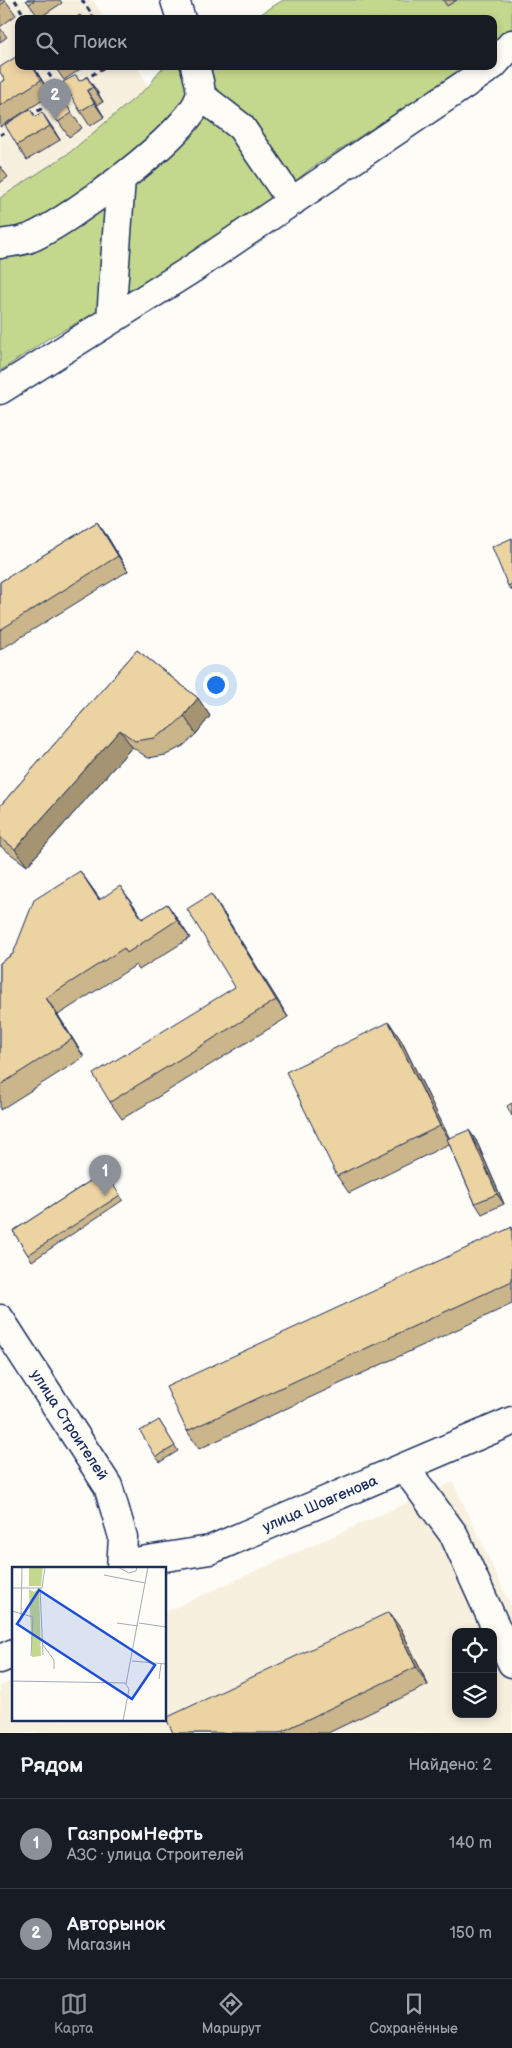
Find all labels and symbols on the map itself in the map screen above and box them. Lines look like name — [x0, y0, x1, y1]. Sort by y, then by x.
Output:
pin: 2 — [39, 79, 71, 120]
your location — [203, 672, 229, 698]
pin: 1 — [89, 1155, 121, 1196]
street label: улица Строителей — [26, 1366, 112, 1484]
street label: улица Шовгенова — [260, 1471, 380, 1537]
inset map — [12, 1567, 166, 1720]

